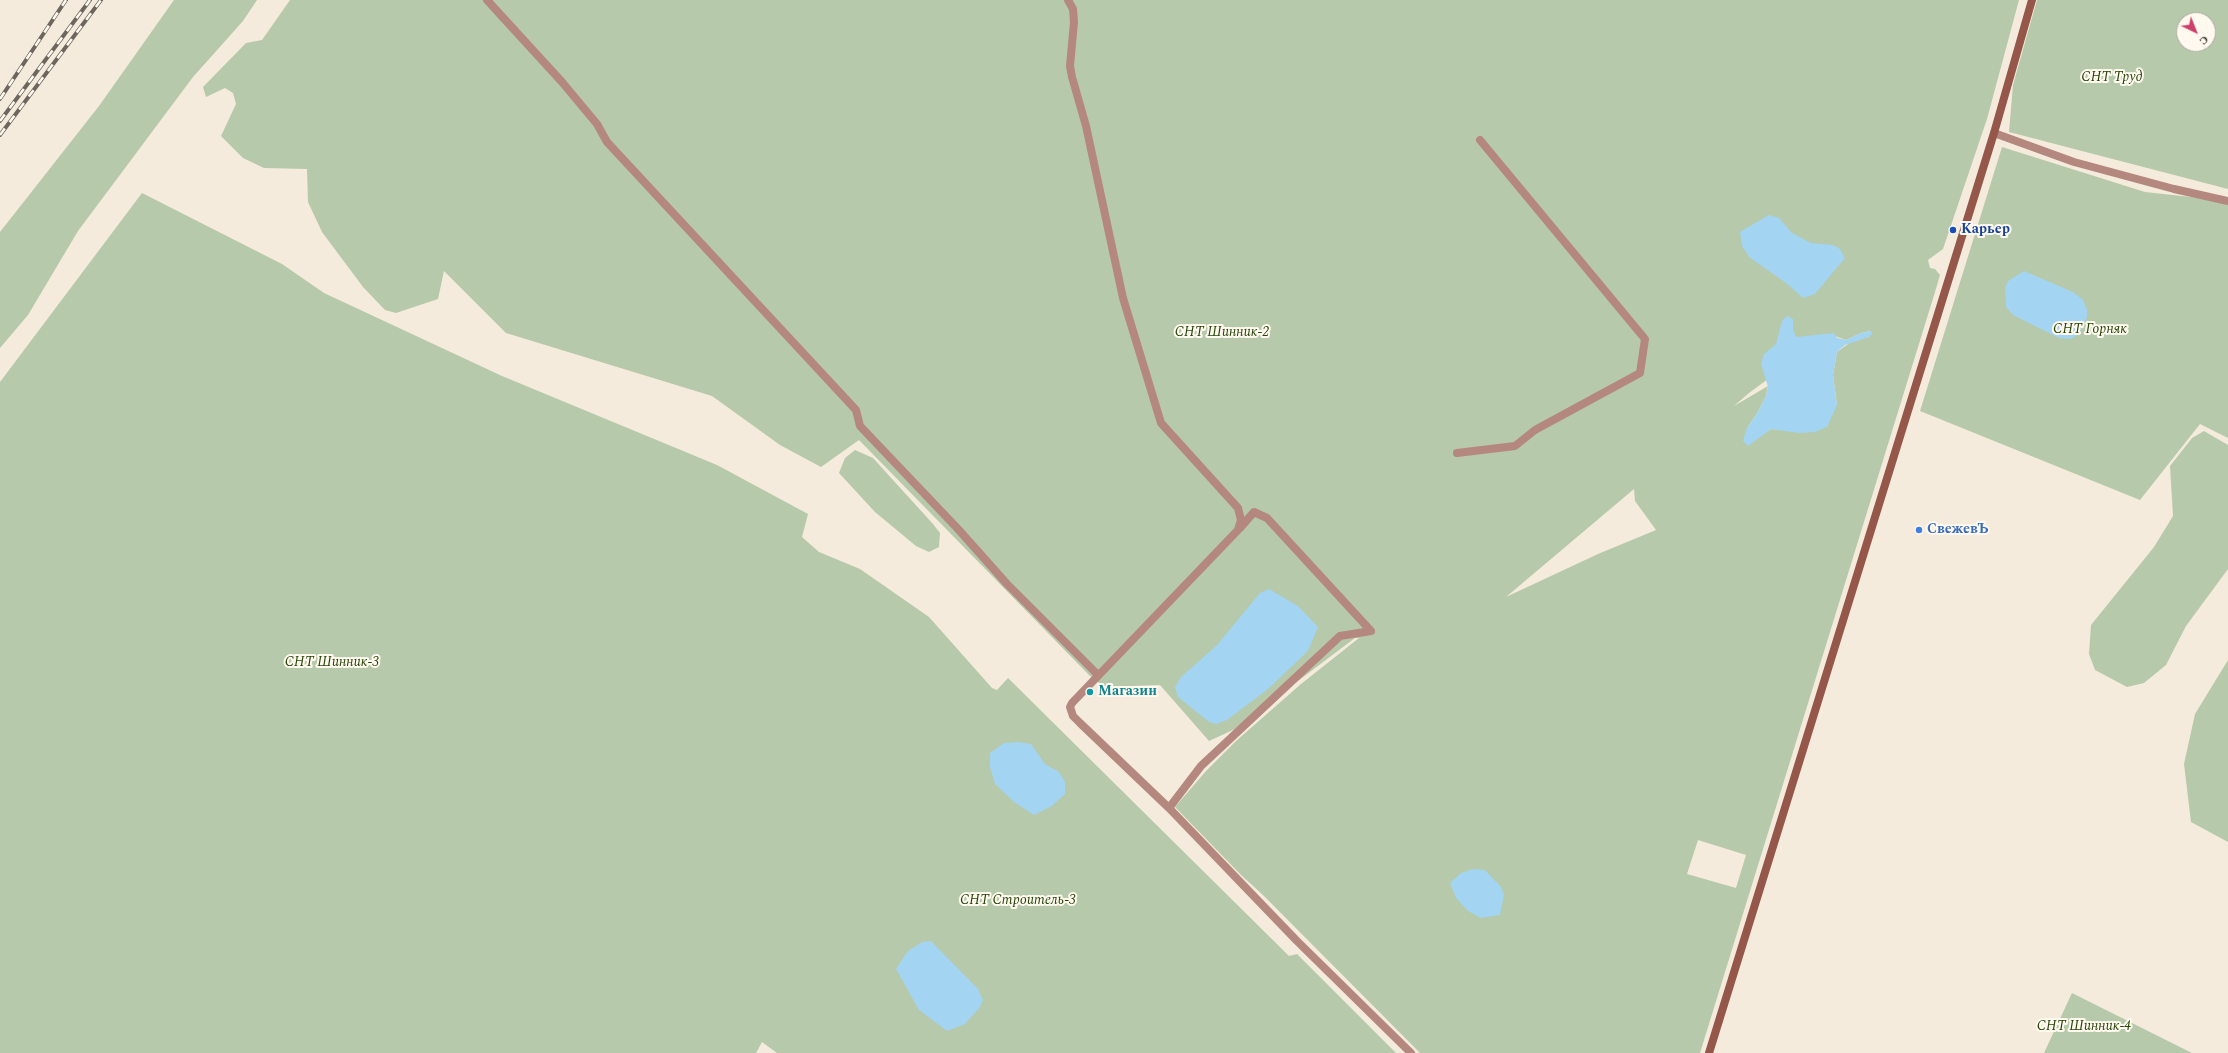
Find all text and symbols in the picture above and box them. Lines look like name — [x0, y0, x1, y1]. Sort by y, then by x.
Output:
north arrow — [2176, 12, 2216, 52]
text: С — [2195, 32, 2213, 49]
park label: СНТ Труд — [2081, 70, 2143, 86]
place label: Карьер — [1961, 222, 2010, 238]
marker: Карьер — [1948, 225, 1958, 235]
park label: СНТ Горняк — [2053, 322, 2127, 338]
park label: СНТ Шинник-2 — [1175, 325, 1269, 341]
place label: СвежевЪ — [1927, 522, 1989, 538]
marker: СвежевЪ — [1914, 525, 1924, 535]
park label: СНТ Шинник-3 — [285, 655, 379, 671]
place label: Магазин — [1098, 684, 1157, 700]
marker: Магазин — [1085, 687, 1095, 697]
park label: СНТ Строитель-3 — [960, 893, 1076, 909]
park label: СНТ Шинник-4 — [2037, 1019, 2131, 1035]

